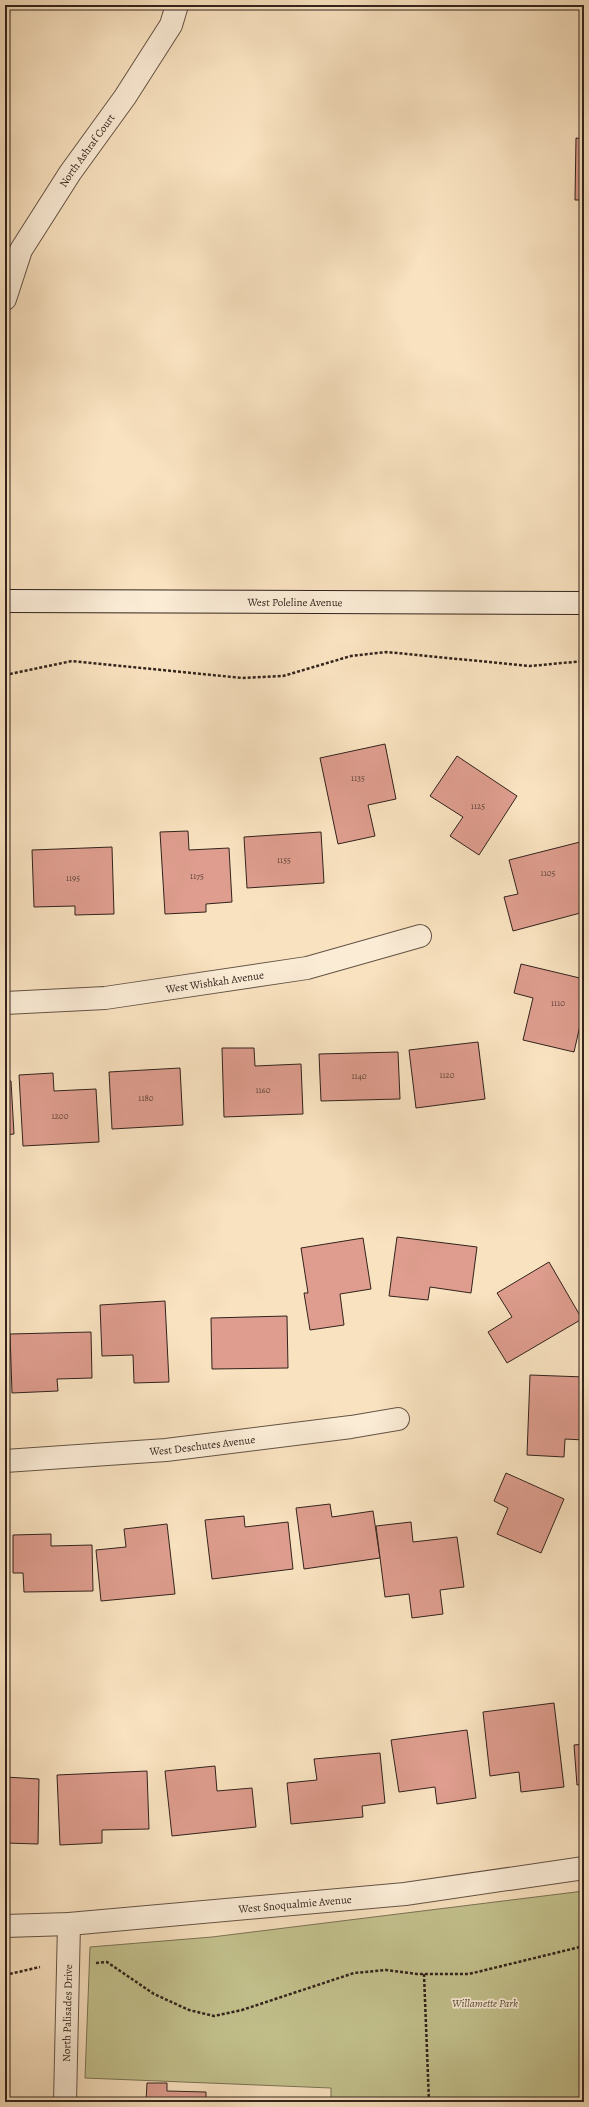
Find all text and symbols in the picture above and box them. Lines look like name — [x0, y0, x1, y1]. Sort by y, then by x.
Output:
street label: North Ashraf Court — [56, 111, 119, 190]
street label: West Poleline Avenue — [246, 595, 343, 610]
house number: 1135 — [351, 772, 365, 784]
house number: 1125 — [471, 800, 485, 812]
house number: 1155 — [277, 854, 291, 866]
house number: 1105 — [541, 867, 556, 879]
house number: 1175 — [190, 870, 204, 882]
house number: 1195 — [66, 872, 80, 884]
street label: West Wishkah Avenue — [164, 967, 265, 997]
house number: 1110 — [551, 997, 565, 1009]
house number: 1120 — [439, 1069, 455, 1081]
house number: 1140 — [351, 1070, 367, 1082]
house number: 1160 — [255, 1084, 271, 1096]
house number: 1180 — [138, 1092, 154, 1104]
house number: 1200 — [52, 1110, 69, 1122]
street label: West Deschutes Avenue — [148, 1432, 256, 1459]
street label: West Snoqualmie Avenue — [237, 1892, 352, 1917]
street label: North Palisades Drive — [59, 1964, 76, 2062]
park label: Willamette Park — [452, 1996, 518, 2011]

